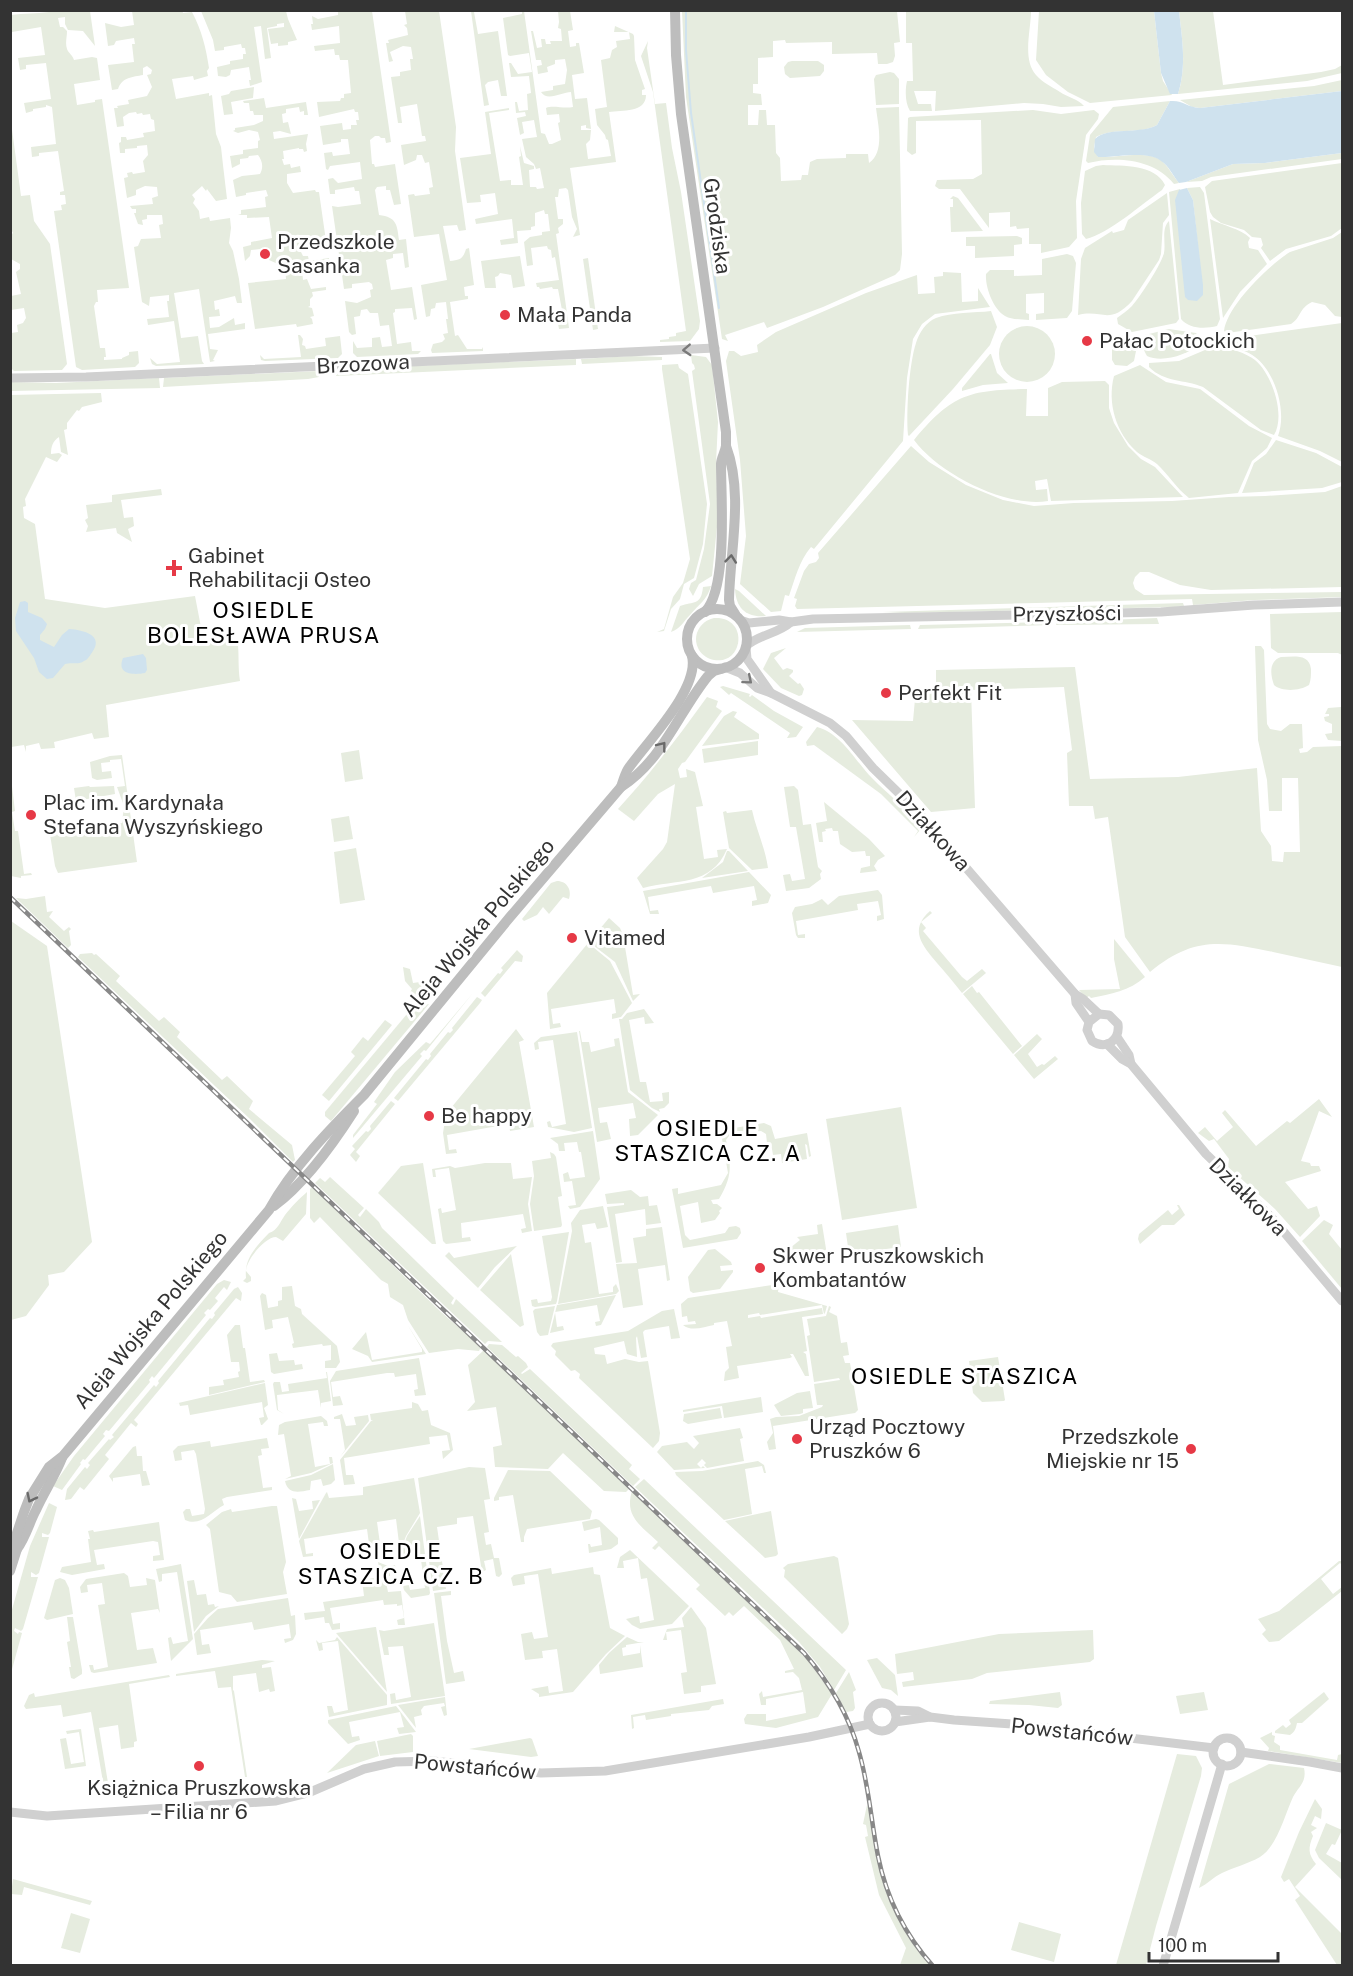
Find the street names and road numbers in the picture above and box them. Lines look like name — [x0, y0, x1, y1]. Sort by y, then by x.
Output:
street label: Grodziska — [698, 176, 737, 276]
street label: Brzozowa — [316, 349, 410, 378]
street label: Przyszłości — [1012, 600, 1122, 627]
street label: Działkowa — [891, 785, 976, 876]
street label: Aleja Wojska Polskiego — [396, 834, 559, 1022]
street label: Działkowa — [1204, 1153, 1292, 1241]
street label: Aleja Wojska Polskiego — [69, 1226, 232, 1414]
street label: Powstańców — [1010, 1713, 1134, 1750]
street label: Powstańców — [413, 1749, 537, 1784]

